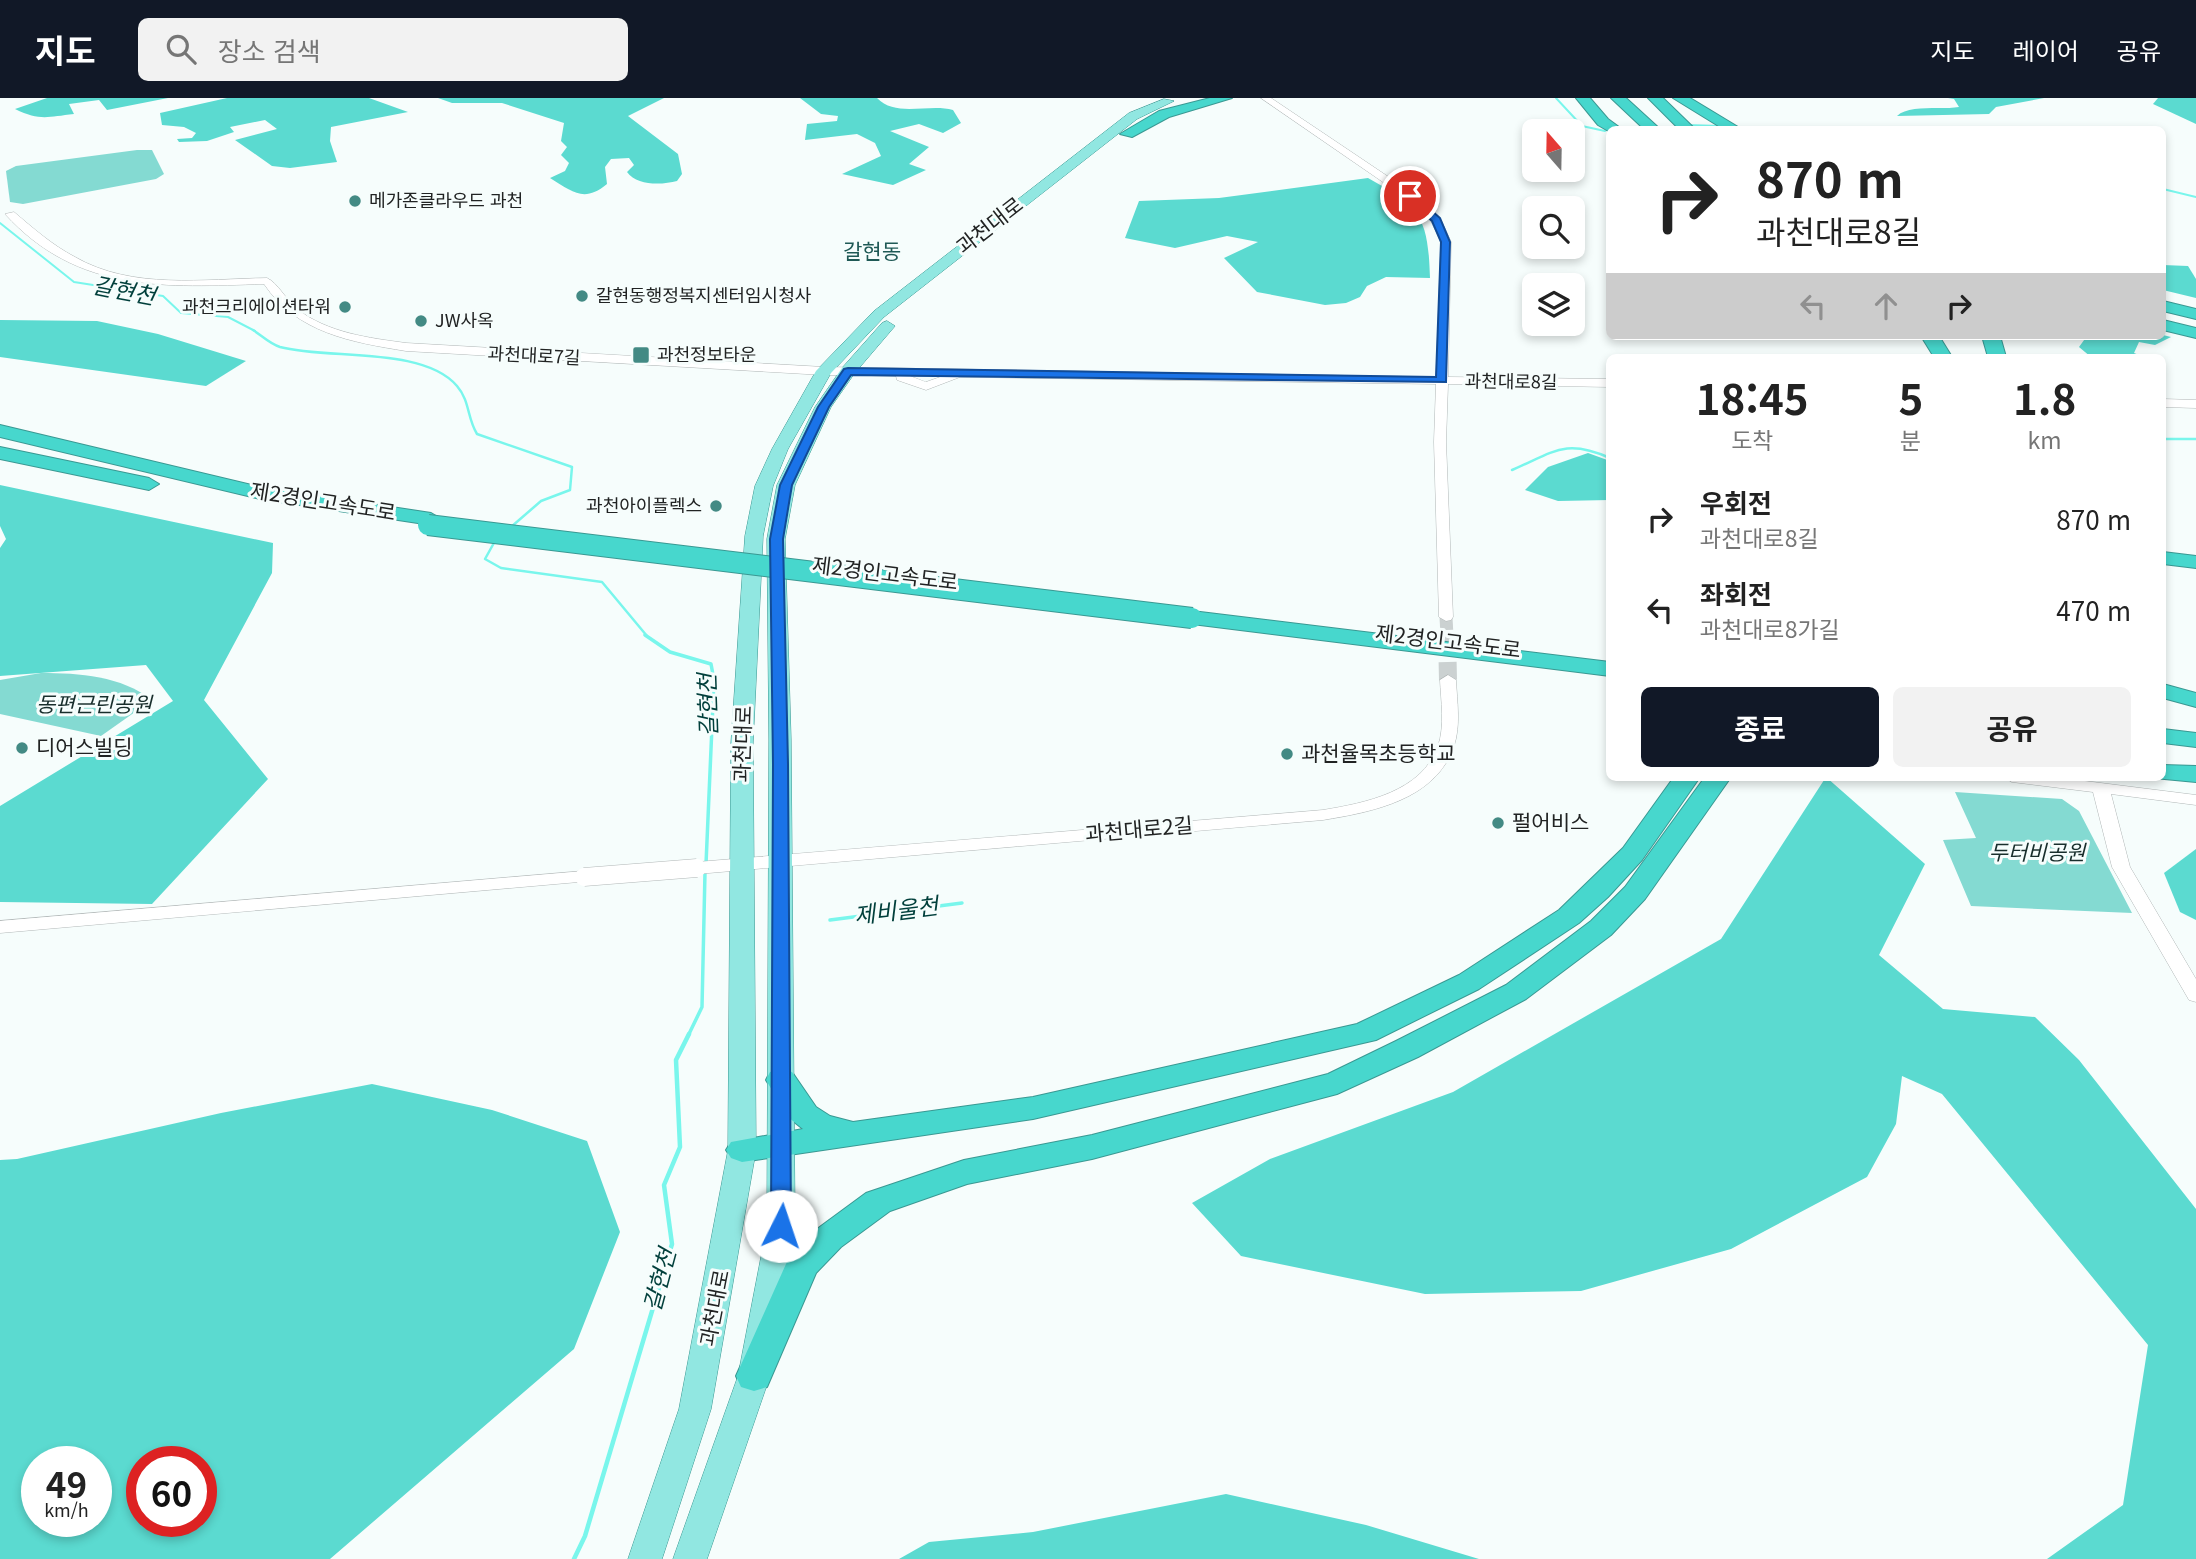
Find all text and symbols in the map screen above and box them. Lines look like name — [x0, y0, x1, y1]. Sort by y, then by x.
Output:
search box — [138, 18, 628, 81]
text: 지도 — [35, 25, 96, 73]
icon: search — [162, 30, 200, 68]
text: 장소 검색 — [218, 31, 321, 68]
text: 지도 — [1930, 32, 1975, 67]
text: 레이어 — [2013, 32, 2079, 67]
text: 공유 — [2117, 32, 2161, 67]
north arrow — [1522, 119, 1586, 182]
map controls — [1522, 119, 1585, 336]
text: 870 m — [1756, 141, 1904, 212]
icon: right — [1641, 154, 1732, 245]
pin — [1380, 166, 1440, 226]
icon: arrive — [1391, 177, 1429, 215]
place label: 메가존클라우드 과천 — [369, 186, 523, 212]
street label: 과천대로 — [949, 189, 1028, 260]
marker: 메가존클라우드 과천 — [347, 193, 363, 209]
button: search — [1522, 196, 1585, 259]
text: 과천대로8길 — [1756, 207, 1921, 253]
district label: 갈현동 — [843, 235, 901, 265]
water label: 갈현천 — [90, 266, 162, 312]
button: layers — [1522, 273, 1585, 336]
place label: 갈현동행정복지센터임시청사 — [596, 281, 812, 307]
icon: left — [1794, 287, 1832, 325]
icon: ahead — [1867, 287, 1905, 325]
icon: right — [1940, 287, 1978, 325]
marker: 갈현동행정복지센터임시청사 — [574, 288, 590, 304]
place label: 과천크리에이션타워 — [182, 292, 331, 318]
marker: 과천크리에이션타워 — [337, 299, 353, 315]
place label: JW사옥 — [435, 306, 494, 332]
marker: JW사옥 — [413, 313, 429, 329]
street label: 과천대로7길 — [487, 339, 581, 369]
place label: 과천정보타운 — [657, 340, 756, 366]
marker: 과천정보타운 — [631, 345, 651, 365]
street label: 과천대로8길 — [1464, 366, 1558, 394]
text: 18:45 — [1696, 366, 1809, 427]
text: 5 — [1898, 366, 1923, 427]
text: 1.8 — [2013, 366, 2076, 427]
text: 도착 — [1731, 422, 1773, 456]
text: 분 — [1900, 422, 1921, 456]
text: km — [2028, 422, 2062, 456]
street label: 제2경인고속도로 — [248, 474, 398, 526]
text: 우회전 — [1700, 483, 1772, 520]
place label: 과천아이플렉스 — [586, 491, 702, 517]
marker: 과천아이플렉스 — [708, 498, 724, 514]
icon: right — [1641, 500, 1679, 538]
text: 870 m — [2056, 500, 2131, 537]
text: 과천대로8길 — [1700, 520, 1819, 554]
street label: 제2경인고속도로 — [811, 548, 960, 596]
text: 좌회전 — [1700, 574, 1772, 611]
icon: left — [1641, 591, 1679, 629]
text: 470 m — [2056, 591, 2131, 628]
text: 과천대로8가길 — [1700, 611, 1840, 645]
street label: 제2경인고속도로 — [1374, 616, 1523, 664]
water label: 갈현천 — [688, 670, 724, 737]
button: 종료 — [1641, 687, 1879, 767]
button: 공유 — [1893, 687, 2131, 767]
park label: 동편근린공원 — [36, 688, 154, 718]
street label: 과천대로 — [725, 705, 757, 783]
place label: 디어스빌딩 — [36, 731, 133, 761]
place label: 과천율목초등학교 — [1301, 737, 1456, 767]
marker: 디어스빌딩 — [14, 740, 30, 756]
marker: 과천율목초등학교 — [1279, 746, 1295, 762]
place label: 펄어비스 — [1512, 806, 1589, 836]
street label: 과천대로2길 — [1084, 808, 1194, 848]
marker: 펄어비스 — [1490, 815, 1506, 831]
park label: 두터비공원 — [1989, 836, 2087, 866]
water label: 제비울천 — [852, 887, 943, 931]
position arrow — [744, 1189, 818, 1263]
water label: 갈현천 — [633, 1242, 683, 1315]
street label: 과천대로 — [691, 1267, 735, 1348]
speed limit sign: 60 — [126, 1446, 217, 1537]
text: 49 — [46, 1457, 87, 1508]
text: km/h — [44, 1496, 89, 1522]

